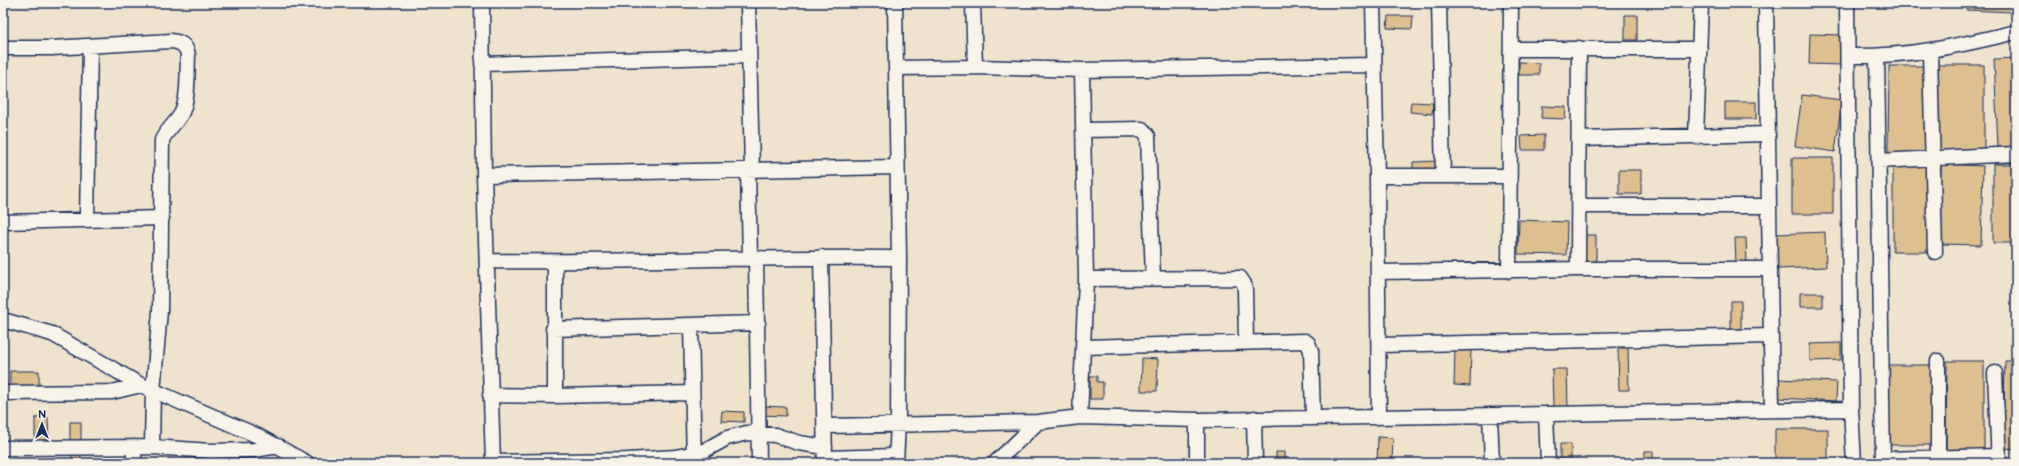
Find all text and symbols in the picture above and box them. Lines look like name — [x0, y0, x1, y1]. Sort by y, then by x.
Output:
north arrow — [22, 404, 62, 444]
text: N — [38, 408, 46, 421]

